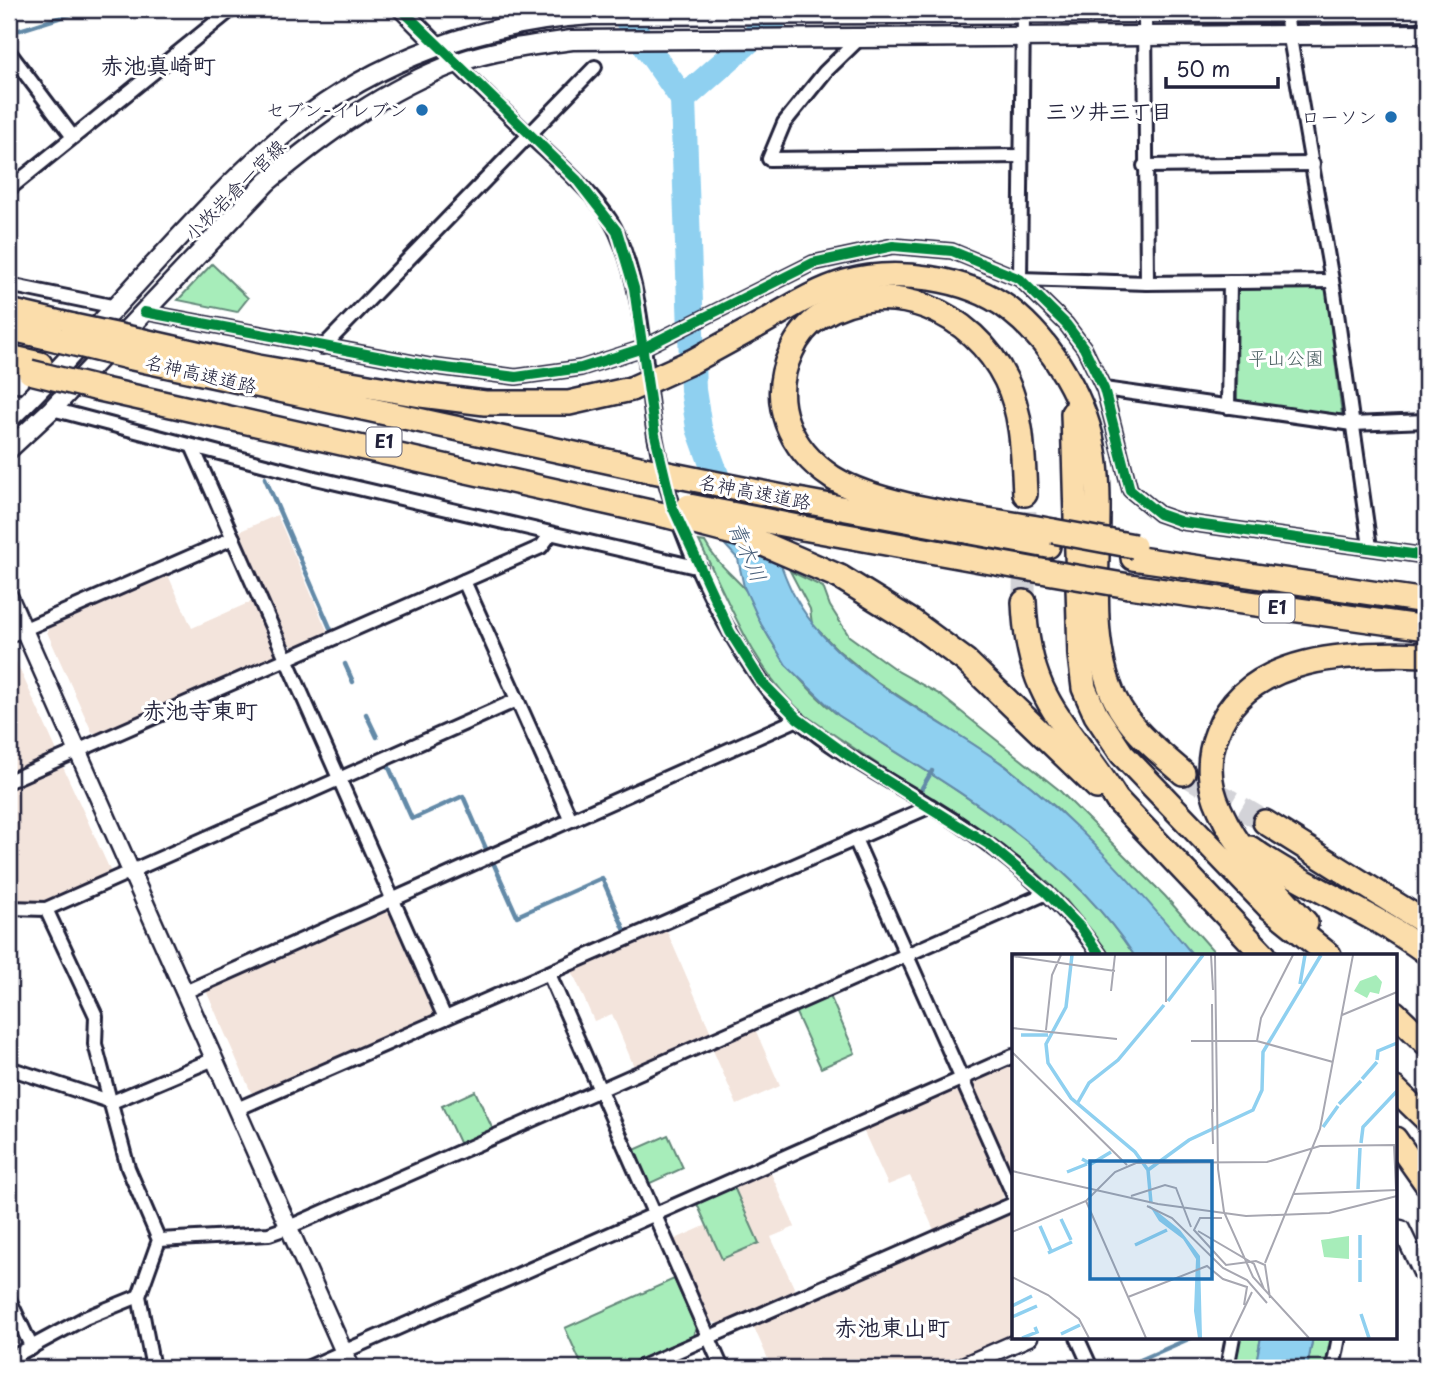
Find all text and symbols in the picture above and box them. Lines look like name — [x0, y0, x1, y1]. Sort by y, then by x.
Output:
scale bar — [1166, 46, 1278, 90]
district label: 赤池真崎町 — [101, 47, 216, 82]
text: 50 m — [1176, 52, 1230, 84]
district label: 三ツ井三丁目 — [1046, 94, 1172, 126]
place label: セブン-イレブン — [266, 95, 408, 123]
marker: セブン-イレブン — [414, 102, 430, 118]
place label: ローソン — [1301, 102, 1377, 130]
marker: ローソン — [1383, 109, 1399, 125]
street label: 小牧岩倉一宮線 — [177, 132, 291, 246]
park label: 平山公園 — [1248, 343, 1324, 371]
street label: 名神高速道路 — [143, 347, 260, 399]
road number: E1 — [366, 428, 402, 457]
street label: 名神高速道路 — [697, 466, 814, 516]
water label: 青木川 — [722, 516, 776, 586]
road number: E1 — [1260, 594, 1294, 622]
district label: 赤池寺東町 — [143, 692, 258, 727]
inset map — [1012, 954, 1396, 1338]
district label: 赤池東山町 — [835, 1309, 950, 1344]

